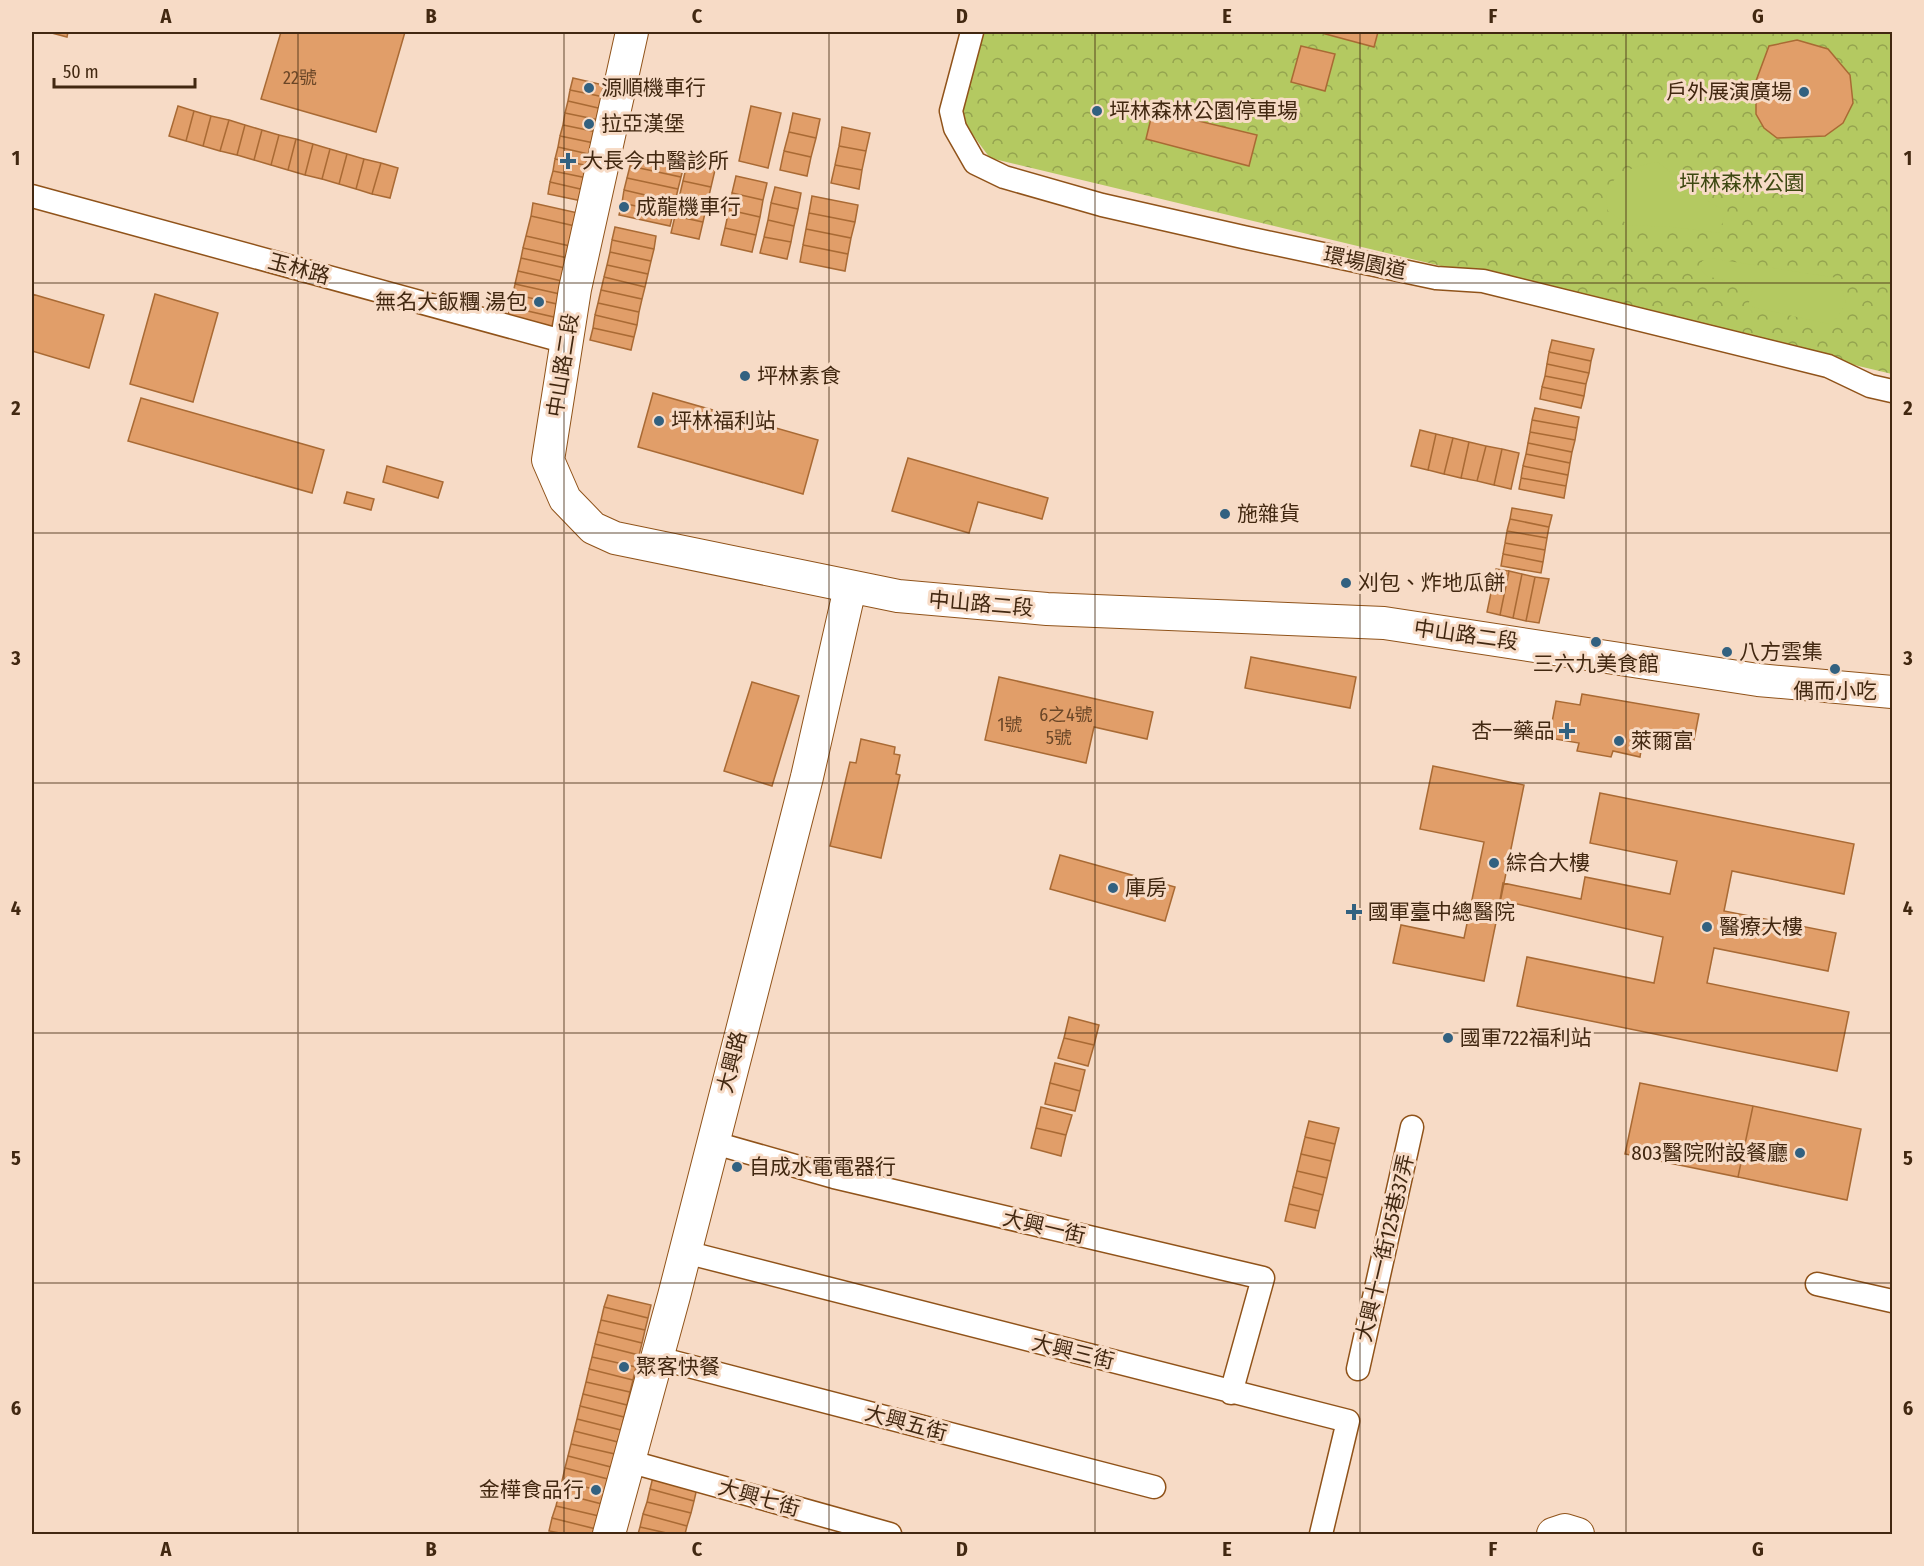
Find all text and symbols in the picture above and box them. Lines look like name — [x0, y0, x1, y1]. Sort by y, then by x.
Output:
text: A — [160, 4, 173, 28]
text: B — [425, 4, 437, 28]
text: C — [692, 4, 703, 28]
text: D — [956, 4, 968, 28]
text: E — [1222, 4, 1232, 28]
text: F — [1489, 4, 1498, 28]
text: G — [1752, 4, 1764, 28]
scale bar — [54, 51, 195, 89]
text: 50 m — [63, 61, 99, 83]
house number: 22號 — [283, 67, 317, 89]
place label: 源順機車行 — [601, 75, 706, 101]
place label: 戶外展演廣場 — [1666, 79, 1792, 105]
marker: 源順機車行 — [582, 81, 596, 95]
marker: 戶外展演廣場 — [1797, 85, 1811, 99]
place label: 坪林森林公園停車場 — [1109, 98, 1298, 124]
marker: 坪林森林公園停車場 — [1090, 104, 1104, 118]
place label: 拉亞漢堡 — [601, 111, 685, 137]
marker: 拉亞漢堡 — [582, 117, 596, 131]
text: 1 — [12, 146, 20, 170]
text: 1 — [1904, 146, 1912, 170]
place label: 大長今中醫診所 — [582, 148, 729, 174]
marker: 大長今中醫診所 — [559, 152, 577, 170]
park label: 坪林森林公園 — [1679, 170, 1805, 196]
place label: 成龍機車行 — [636, 194, 741, 220]
marker: 成龍機車行 — [617, 200, 631, 214]
street label: 環場園道 — [1321, 242, 1409, 284]
street label: 玉林路 — [265, 248, 333, 290]
place label: 無名大飯糰 湯包 — [375, 289, 527, 315]
marker: 無名大飯糰 湯包 — [532, 295, 546, 309]
street label: 中山路二段 — [542, 311, 584, 419]
place label: 坪林素食 — [757, 363, 841, 389]
marker: 坪林素食 — [738, 369, 752, 383]
text: 2 — [10, 396, 21, 420]
text: 2 — [1902, 396, 1913, 420]
place label: 坪林福利站 — [671, 408, 776, 434]
marker: 坪林福利站 — [652, 414, 666, 428]
place label: 施雜貨 — [1237, 501, 1300, 527]
marker: 施雜貨 — [1218, 507, 1232, 521]
place label: 刈包、炸地瓜餅 — [1358, 570, 1505, 596]
marker: 刈包、炸地瓜餅 — [1339, 576, 1353, 590]
street label: 中山路二段 — [928, 586, 1034, 622]
street label: 中山路二段 — [1412, 615, 1520, 655]
marker: 三六九美食館 — [1589, 635, 1603, 649]
place label: 八方雲集 — [1739, 639, 1823, 665]
marker: 八方雲集 — [1720, 645, 1734, 659]
text: 3 — [10, 646, 21, 670]
text: 3 — [1902, 646, 1913, 670]
place label: 三六九美食館 — [1533, 651, 1659, 677]
marker: 偶而小吃 — [1828, 662, 1842, 676]
place label: 偶而小吃 — [1793, 678, 1877, 704]
house number: 6之4號 — [1039, 704, 1093, 726]
house number: 1號 — [997, 714, 1023, 736]
place label: 杏一藥品 — [1471, 718, 1555, 744]
marker: 杏一藥品 — [1560, 724, 1574, 738]
house number: 5號 — [1046, 727, 1072, 749]
place label: 萊爾富 — [1631, 728, 1694, 754]
marker: 萊爾富 — [1612, 734, 1626, 748]
place label: 綜合大樓 — [1506, 850, 1590, 876]
marker: 綜合大樓 — [1487, 856, 1501, 870]
place label: 庫房 — [1125, 875, 1167, 901]
marker: 庫房 — [1106, 881, 1120, 895]
text: 4 — [11, 896, 21, 920]
text: 4 — [1903, 896, 1913, 920]
place label: 國軍臺中總醫院 — [1368, 899, 1515, 925]
marker: 國軍臺中總醫院 — [1345, 903, 1363, 921]
place label: 醫療大樓 — [1719, 914, 1803, 940]
marker: 醫療大樓 — [1700, 920, 1714, 934]
place label: 國軍722福利站 — [1460, 1025, 1592, 1051]
street label: 大興路 — [712, 1028, 752, 1096]
marker: 國軍722福利站 — [1441, 1031, 1455, 1045]
place label: 803醫院附設餐廳 — [1631, 1140, 1788, 1166]
text: 5 — [11, 1146, 21, 1170]
marker: 803醫院附設餐廳 — [1793, 1146, 1807, 1160]
text: 5 — [1903, 1146, 1913, 1170]
street label: 大興十一街125巷37弄 — [1351, 1152, 1419, 1344]
place label: 自成水電電器行 — [749, 1154, 896, 1180]
marker: 自成水電電器行 — [730, 1160, 744, 1174]
street label: 大興一街 — [1000, 1205, 1088, 1249]
street label: 大興三街 — [1029, 1329, 1117, 1375]
place label: 聚客快餐 — [636, 1354, 720, 1380]
marker: 聚客快餐 — [617, 1360, 631, 1374]
text: 6 — [11, 1396, 21, 1420]
text: 6 — [1903, 1396, 1913, 1420]
street label: 大興五街 — [862, 1400, 950, 1446]
street label: 大興七街 — [715, 1474, 803, 1522]
place label: 金樺食品行 — [479, 1477, 584, 1503]
marker: 金樺食品行 — [589, 1483, 603, 1497]
text: A — [160, 1537, 173, 1561]
text: B — [425, 1537, 437, 1561]
text: C — [692, 1537, 703, 1561]
text: D — [956, 1537, 968, 1561]
text: E — [1222, 1537, 1232, 1561]
text: F — [1489, 1537, 1498, 1561]
text: G — [1752, 1537, 1764, 1561]

